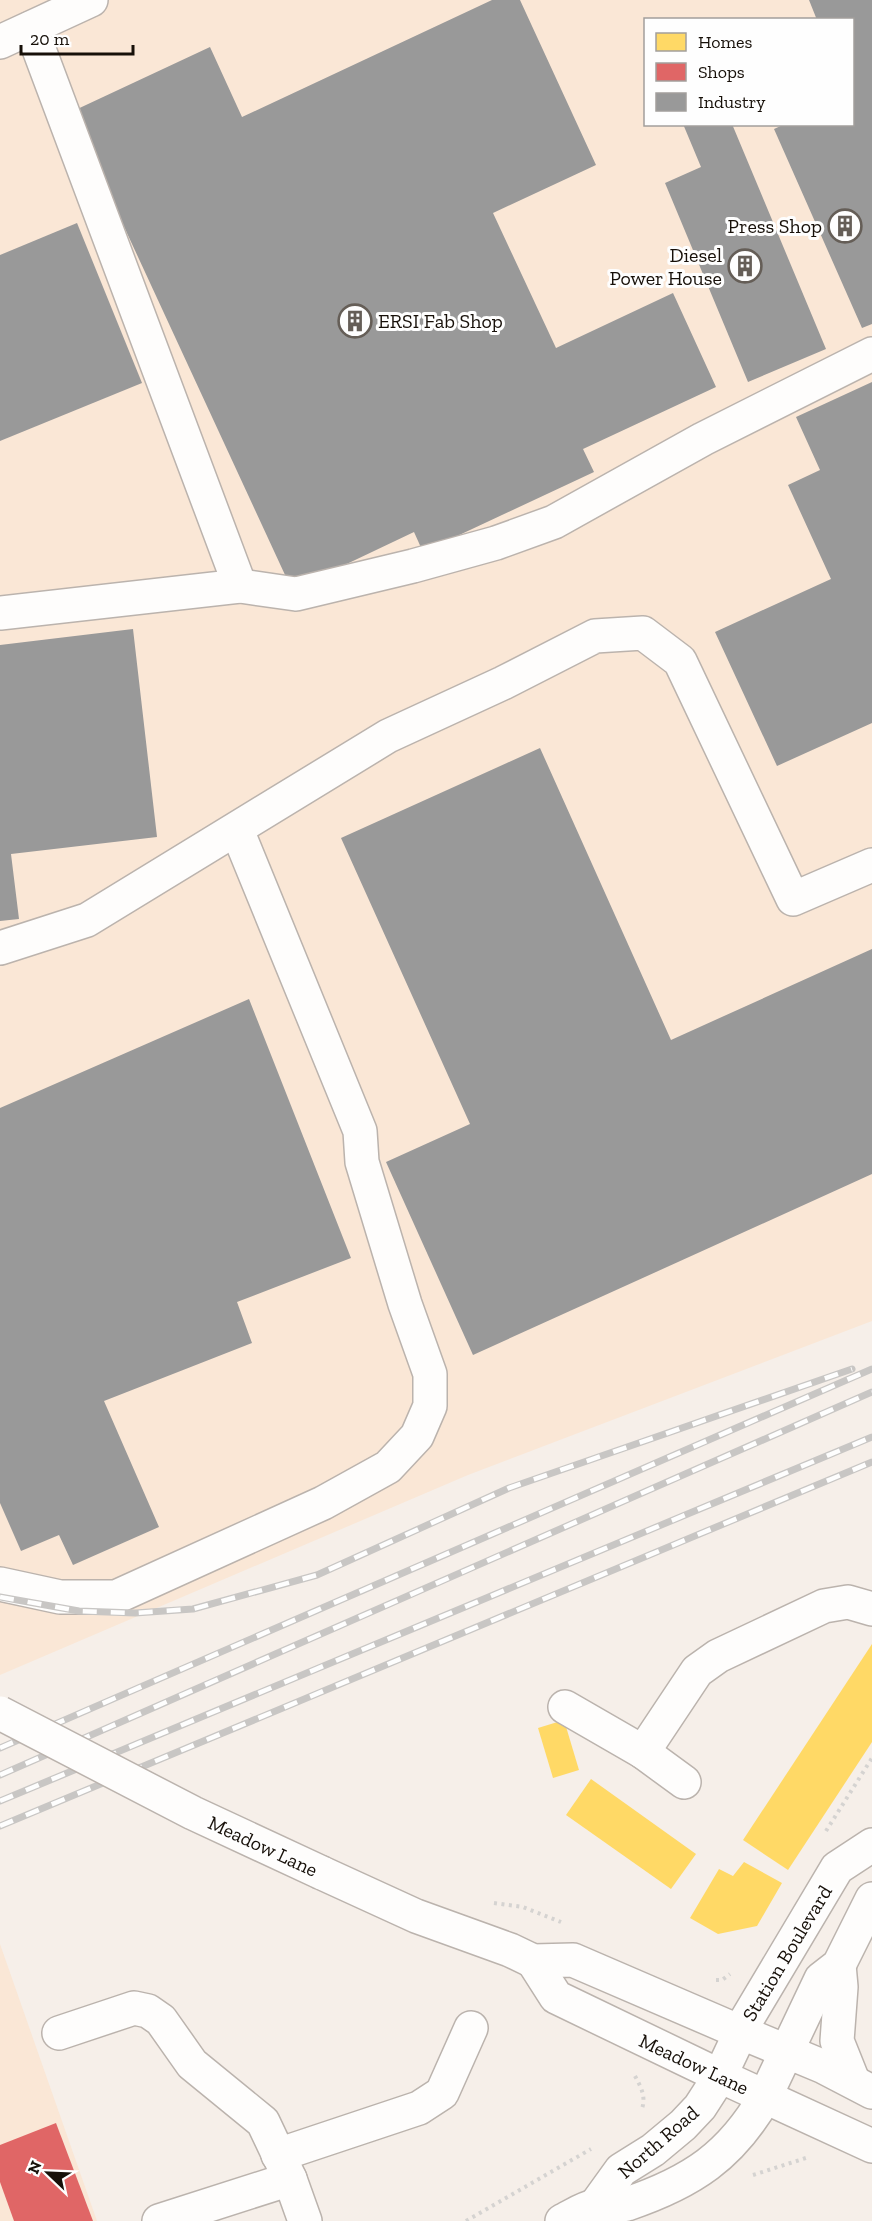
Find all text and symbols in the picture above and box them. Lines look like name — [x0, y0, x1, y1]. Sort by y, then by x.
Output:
scale bar — [21, 18, 134, 56]
legend — [644, 18, 854, 126]
text: 20 m — [30, 28, 70, 50]
text: Homes — [698, 31, 752, 53]
text: Shops — [698, 61, 745, 83]
text: Industry — [698, 91, 766, 113]
building icon: Press Shop — [827, 208, 863, 244]
place label: Press Shop — [728, 214, 822, 238]
place label: Diesel Power House — [610, 243, 722, 290]
building icon: Diesel Power House — [727, 248, 763, 284]
building icon: ERSI Fab Shop — [337, 303, 373, 339]
place label: ERSI Fab Shop — [378, 309, 503, 333]
street label: Meadow Lane — [204, 1810, 322, 1882]
street label: Station Boulevard — [737, 1881, 837, 2025]
street label: Meadow Lane — [635, 2028, 753, 2100]
street label: North Road — [613, 2100, 703, 2184]
north arrow — [18, 2143, 78, 2203]
text: N — [24, 2158, 46, 2177]

